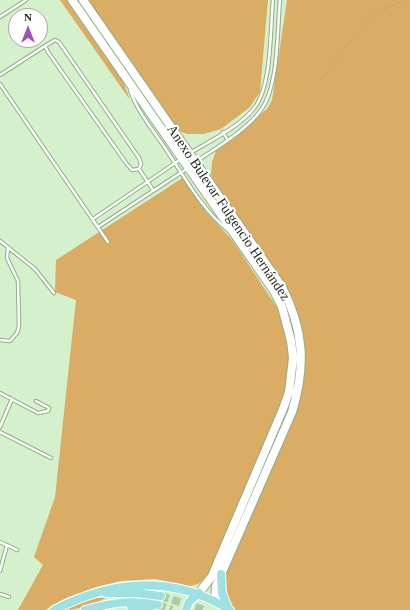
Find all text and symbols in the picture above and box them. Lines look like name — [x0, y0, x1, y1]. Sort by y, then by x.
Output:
north arrow — [8, 8, 48, 48]
text: N — [24, 11, 32, 23]
street label: Anexo Bulevar Fulgencio Hernández — [163, 122, 293, 304]

